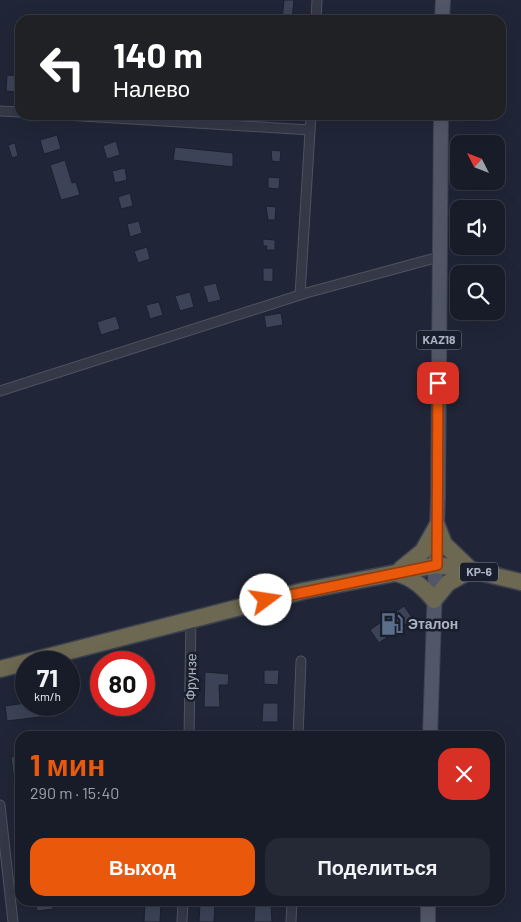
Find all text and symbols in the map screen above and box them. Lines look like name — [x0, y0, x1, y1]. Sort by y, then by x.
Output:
text: 140 m — [113, 33, 203, 75]
icon: left — [30, 35, 95, 100]
text: Налево — [113, 75, 190, 101]
north arrow — [450, 135, 505, 190]
map controls — [450, 135, 505, 320]
button: sound — [450, 200, 505, 255]
button: search — [450, 265, 505, 320]
road number: KAZ18 — [416, 330, 462, 350]
pin — [417, 362, 459, 404]
icon: arrive — [424, 369, 452, 397]
road number: KP-6 — [460, 562, 498, 582]
position arrow — [239, 573, 291, 625]
fuel station icon: Эталон — [379, 611, 405, 637]
place label: Эталон — [408, 615, 458, 632]
speed limit sign: 80 — [90, 651, 155, 716]
street label: Фрунзе — [182, 653, 199, 701]
text: 71 — [37, 662, 58, 692]
text: km/h — [34, 689, 61, 703]
text: 1 мин — [30, 746, 105, 782]
button: close — [438, 748, 490, 800]
text: 290 m · 15:40 — [30, 783, 119, 802]
button: Выход — [30, 838, 255, 896]
button: Поделиться — [265, 838, 490, 896]

